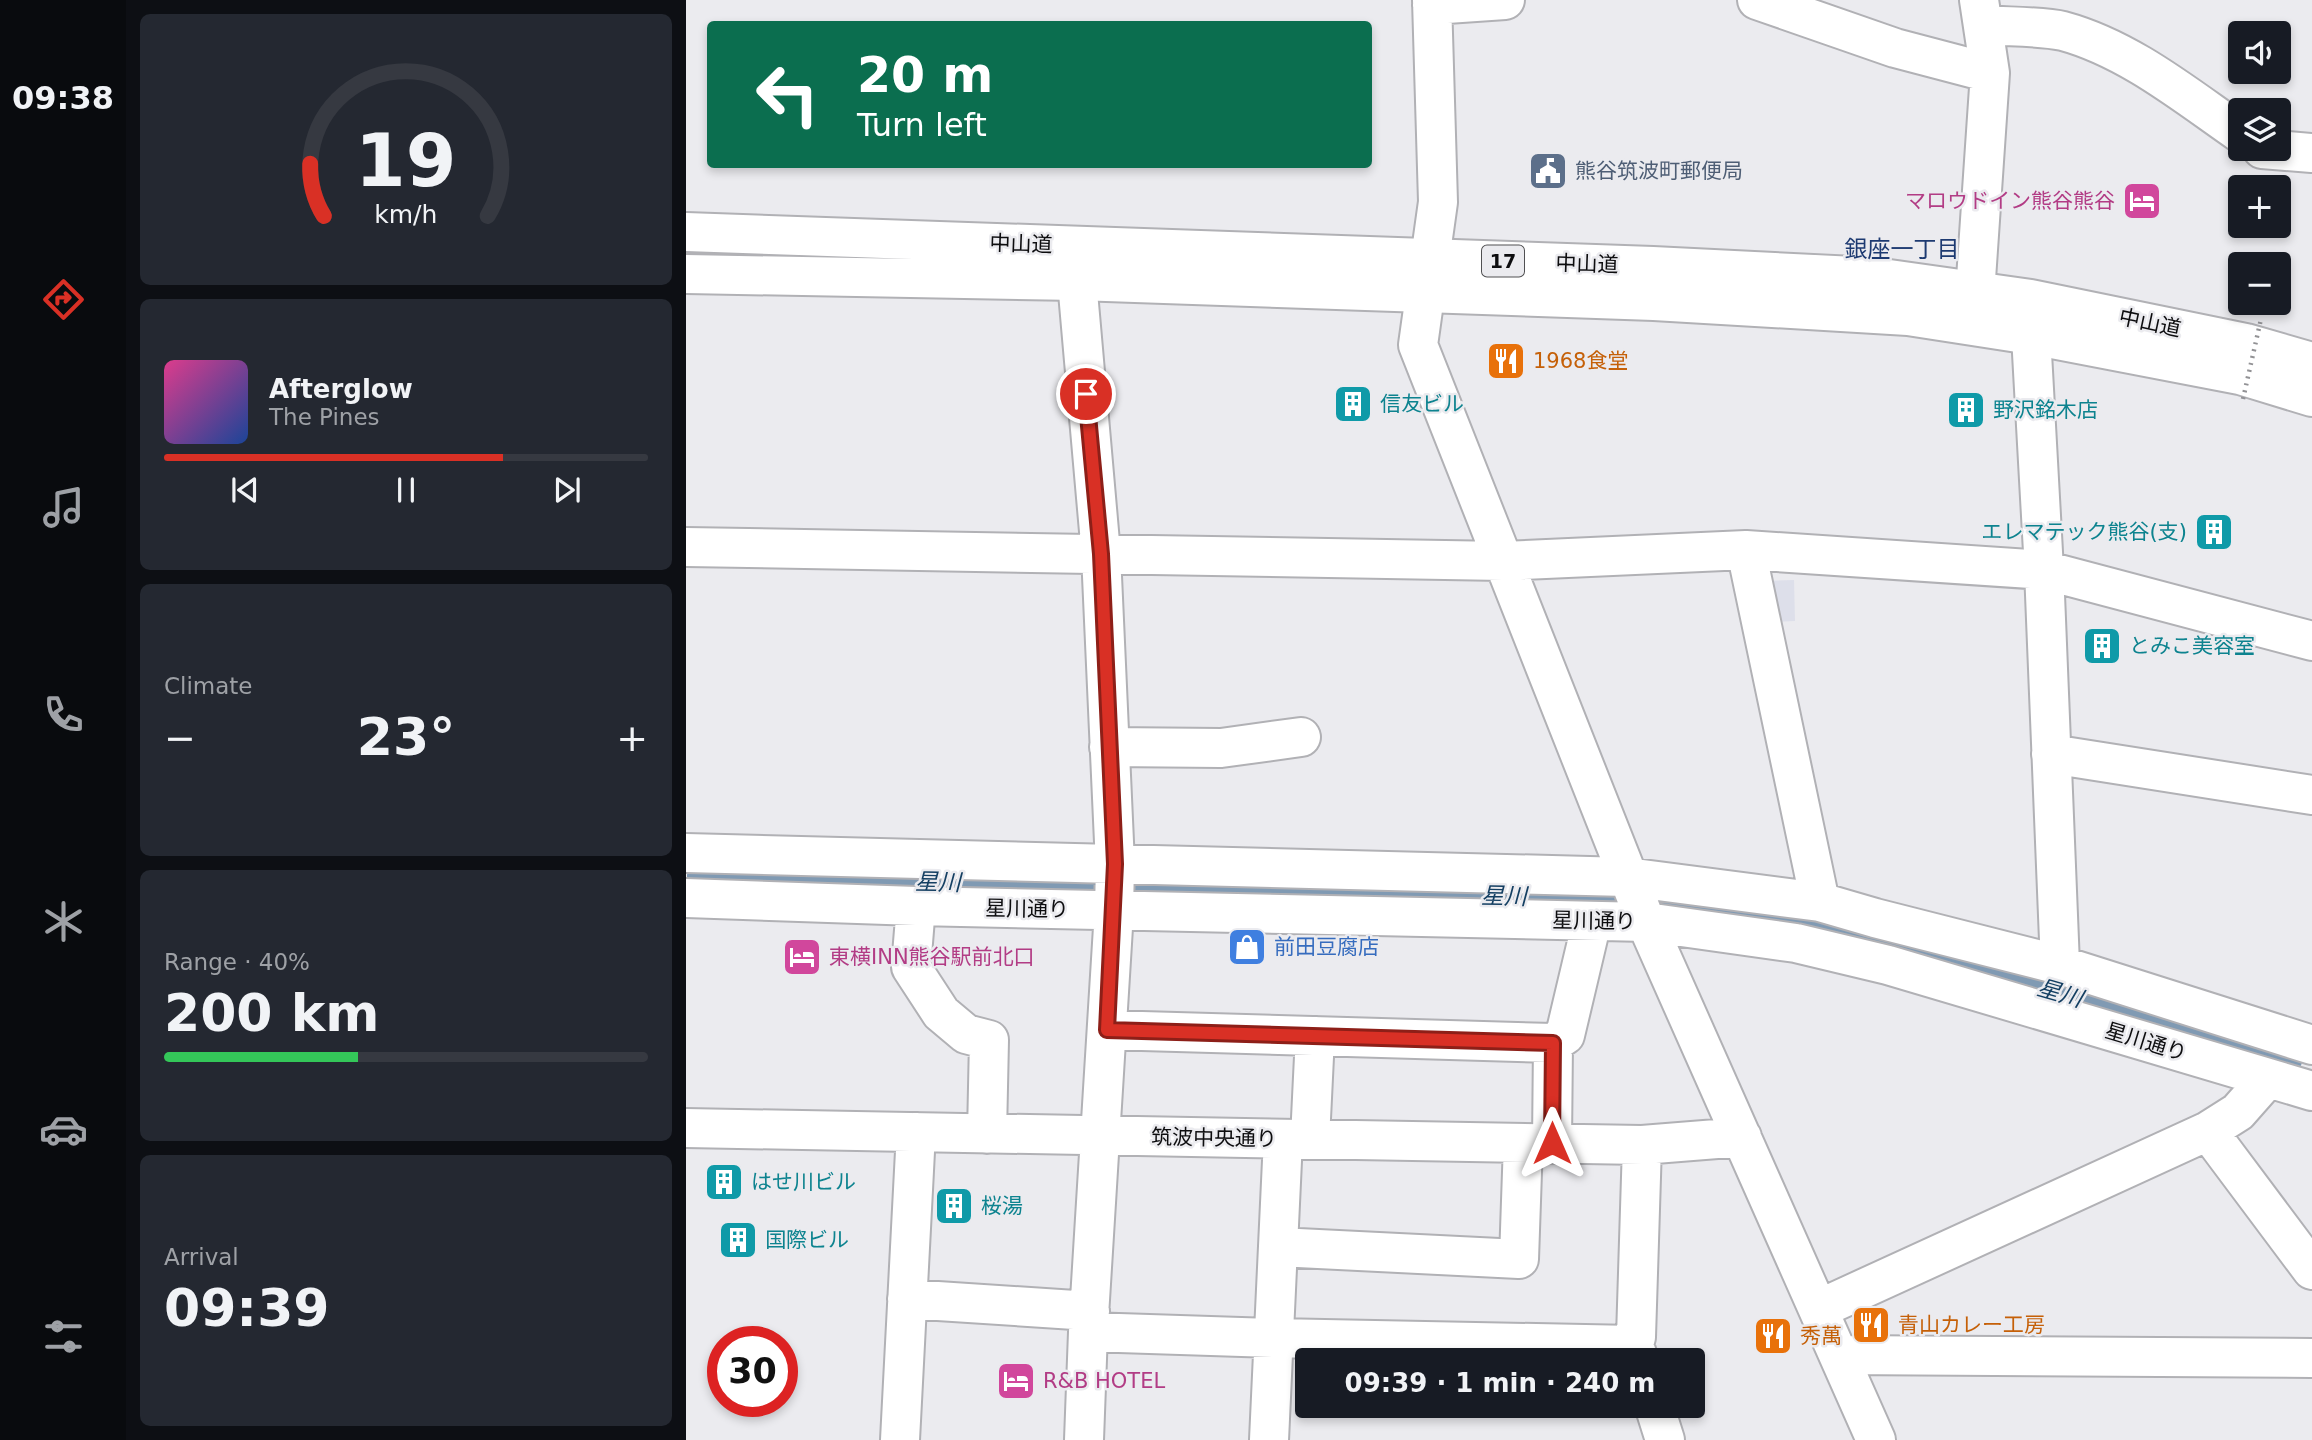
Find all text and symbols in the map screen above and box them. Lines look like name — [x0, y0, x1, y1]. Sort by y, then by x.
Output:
map controls — [2228, 21, 2291, 315]
button: sound — [2228, 21, 2291, 84]
text: 20 m — [857, 47, 993, 104]
icon: left — [742, 49, 833, 140]
text: 09:38 — [12, 79, 114, 117]
button: layers — [2228, 98, 2291, 161]
text: Turn left — [857, 106, 987, 144]
text: 19 — [355, 118, 457, 203]
public building icon: 熊谷筑波町郵便局 — [1527, 150, 1569, 192]
place label: 熊谷筑波町郵便局 — [1575, 159, 1743, 183]
button: + — [2228, 175, 2291, 238]
hotel icon: マロウドイン熊谷熊谷 — [2121, 180, 2163, 222]
place label: マロウドイン熊谷熊谷 — [1905, 189, 2115, 213]
text: km/h — [374, 199, 438, 228]
street label: 中山道 — [989, 231, 1053, 257]
district label: 銀座一丁目 — [1845, 236, 1960, 262]
road number: 17 — [1482, 246, 1524, 276]
street label: 中山道 — [1555, 251, 1619, 277]
button: − — [2228, 252, 2291, 315]
icon: directions — [39, 275, 88, 324]
street label: 中山道 — [2117, 305, 2183, 341]
restaurant icon: 1968食堂 — [1485, 340, 1527, 382]
place label: 1968食堂 — [1533, 349, 1628, 373]
pin — [1056, 364, 1116, 424]
text: Afterglow — [269, 374, 413, 404]
icon: arrive — [1067, 375, 1105, 413]
building icon: 信友ビル — [1332, 383, 1374, 425]
building icon: 野沢銘木店 — [1945, 389, 1987, 431]
place label: 信友ビル — [1380, 392, 1464, 416]
place label: 野沢銘木店 — [1993, 398, 2098, 422]
text: The Pines — [269, 404, 380, 430]
icon: previous — [226, 471, 264, 509]
icon: pause — [387, 471, 425, 509]
icon: next — [548, 471, 586, 509]
icon: music — [39, 483, 88, 532]
building icon: エレマテック熊谷(支) — [2193, 511, 2235, 553]
place label: エレマテック熊谷(支) — [1982, 520, 2187, 544]
building icon: とみこ美容室 — [2081, 625, 2123, 667]
place label: とみこ美容室 — [2129, 634, 2255, 658]
text: Climate — [164, 673, 253, 699]
icon: phone — [39, 690, 88, 739]
text: 23° — [357, 707, 455, 767]
text: − — [164, 716, 196, 760]
text: + — [616, 716, 648, 760]
water label: 星川 — [915, 869, 964, 895]
water label: 星川 — [1481, 883, 1530, 909]
street label: 星川通り — [985, 896, 1069, 922]
icon: climate — [39, 897, 88, 946]
street label: 星川通り — [1552, 908, 1636, 934]
shop icon: 前田豆腐店 — [1226, 926, 1268, 968]
place label: 前田豆腐店 — [1274, 935, 1379, 959]
hotel icon: 東横INN熊谷駅前北口 — [781, 936, 823, 978]
place label: 東横INN熊谷駅前北口 — [829, 945, 1035, 969]
text: Range · 40% — [164, 949, 310, 975]
water label: 星川 — [2034, 974, 2089, 1013]
text: 200 km — [164, 983, 379, 1043]
street label: 星川通り — [2102, 1018, 2190, 1066]
icon: car — [39, 1105, 88, 1154]
position arrow — [1515, 1106, 1589, 1180]
street label: 筑波中央通り — [1151, 1125, 1277, 1151]
building icon: はせ川ビル — [703, 1161, 745, 1203]
place label: はせ川ビル — [751, 1170, 856, 1194]
building icon: 桜湯 — [933, 1185, 975, 1227]
place label: 桜湯 — [981, 1194, 1023, 1218]
building icon: 国際ビル — [717, 1219, 759, 1261]
place label: 国際ビル — [765, 1228, 849, 1252]
text: Arrival — [164, 1244, 239, 1270]
text: 09:39 — [164, 1278, 330, 1338]
restaurant icon: 青山カレー工房 — [1850, 1304, 1892, 1346]
icon: filters — [39, 1312, 88, 1361]
place label: 青山カレー工房 — [1898, 1313, 2045, 1337]
restaurant icon: 秀萬 — [1752, 1315, 1794, 1357]
place label: 秀萬 — [1800, 1324, 1842, 1348]
speed limit sign: 30 — [707, 1326, 798, 1417]
hotel icon: R&B HOTEL — [995, 1360, 1037, 1402]
text: 09:39 · 1 min · 240 m — [1345, 1368, 1655, 1398]
place label: R&B HOTEL — [1043, 1369, 1165, 1393]

